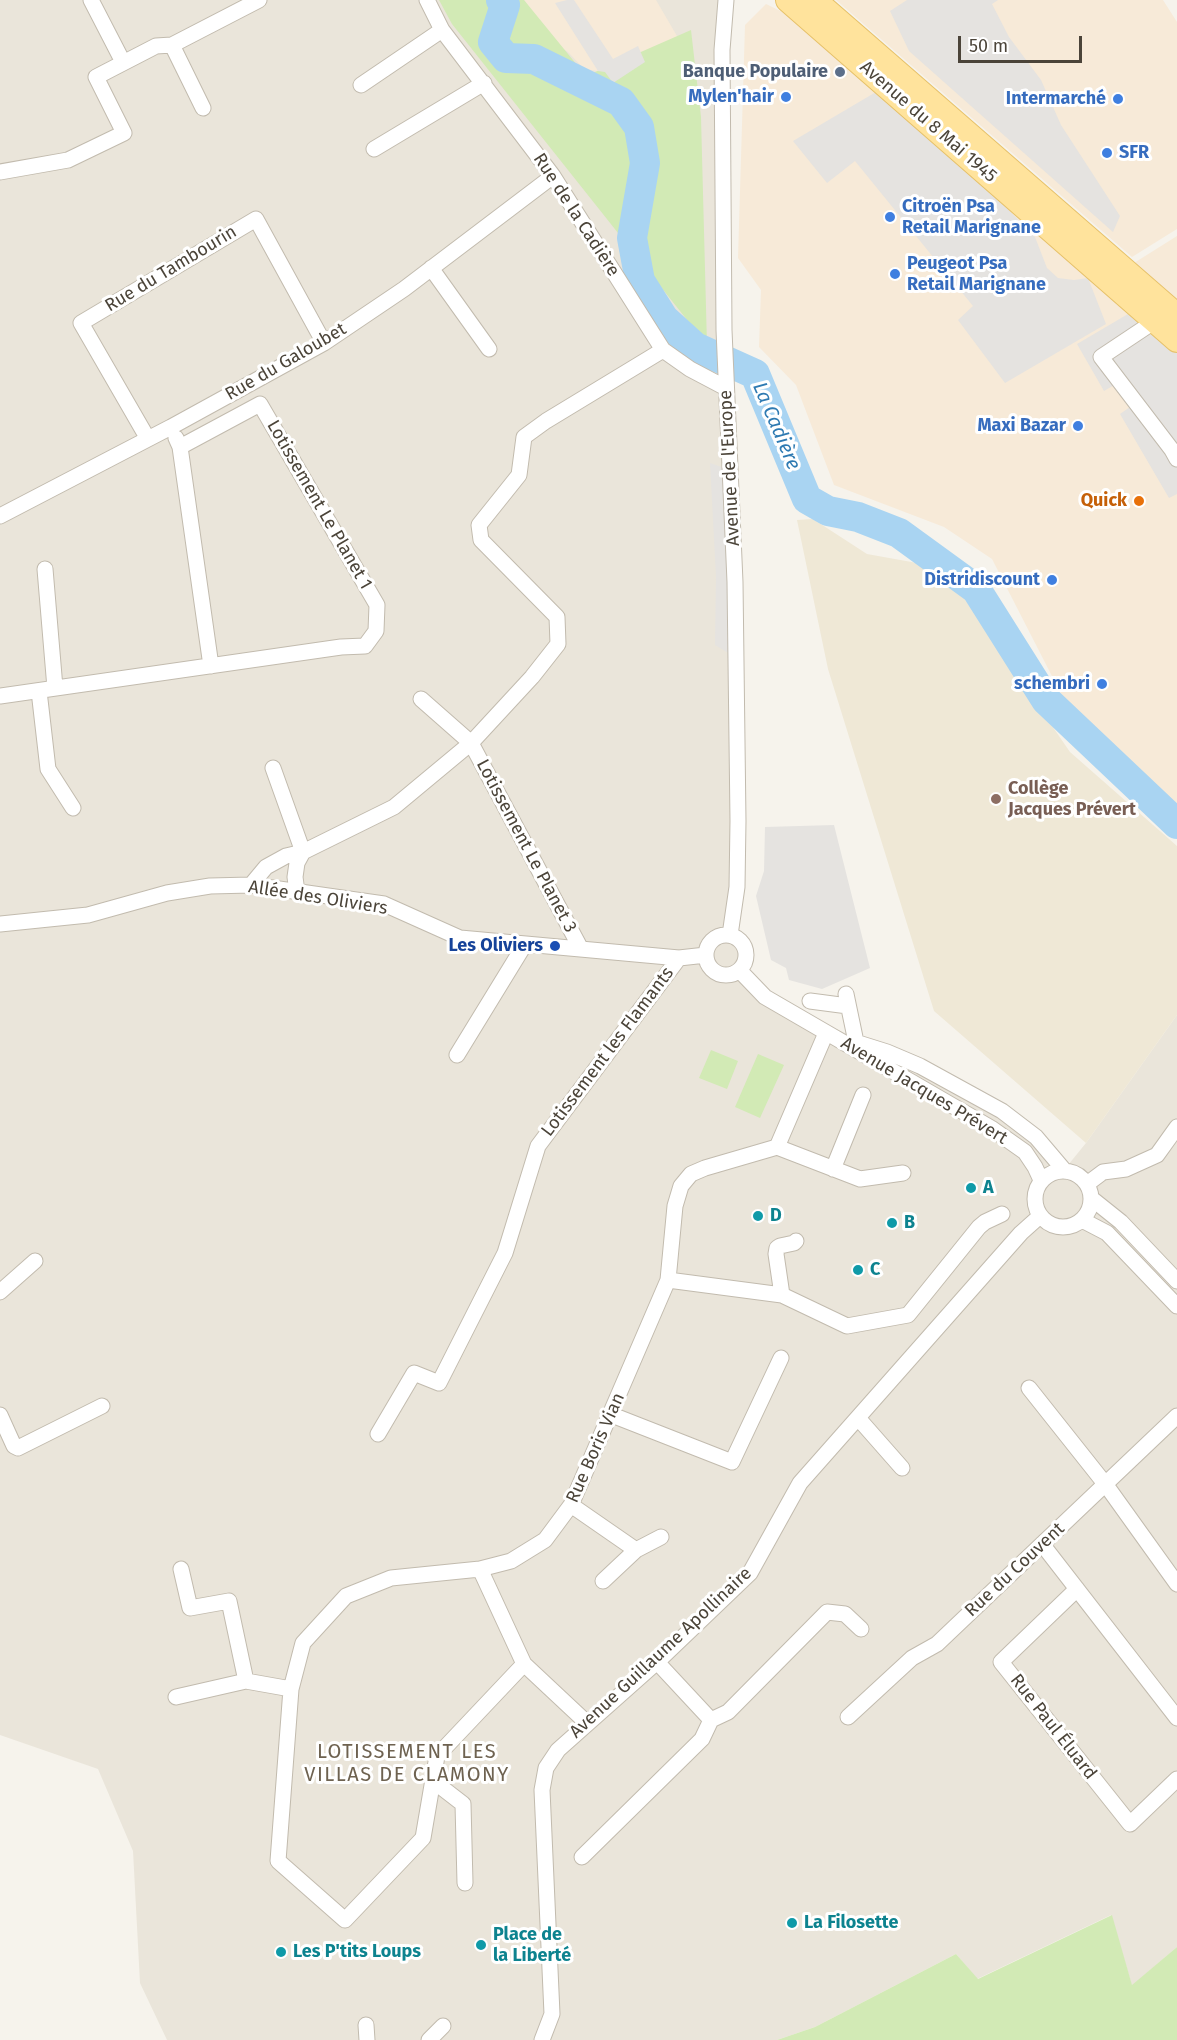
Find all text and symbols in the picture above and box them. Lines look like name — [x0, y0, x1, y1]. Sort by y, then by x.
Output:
scale bar — [961, 24, 1086, 62]
text: 50 m — [969, 35, 1008, 57]
street label: Avenue du 8 Mai 1945 — [855, 57, 1001, 187]
place label: Banque Populaire — [683, 61, 828, 83]
marker: Banque Populaire — [833, 65, 847, 79]
place label: Mylen'hair — [688, 86, 774, 108]
place label: Intermarché — [1006, 88, 1106, 110]
marker: Mylen'hair — [779, 90, 793, 104]
marker: Intermarché — [1111, 92, 1125, 106]
place label: SFR — [1119, 142, 1149, 164]
marker: SFR — [1100, 146, 1114, 160]
street label: Rue de la Cadière — [528, 149, 624, 281]
place label: Citroën Psa Retail Marignane — [902, 196, 1041, 238]
marker: Citroën Psa Retail Marignane — [883, 210, 897, 224]
street label: Rue du Tambourin — [101, 221, 241, 317]
place label: Peugeot Psa Retail Marignane — [907, 253, 1046, 296]
marker: Peugeot Psa Retail Marignane — [888, 267, 902, 281]
street label: Rue du Galoubet — [222, 319, 350, 405]
water label: La Cadière — [747, 379, 805, 473]
street label: Avenue de l'Europe — [715, 390, 745, 546]
place label: Maxi Bazar — [977, 415, 1066, 437]
street label: Lotissement Le Planet 1 — [262, 417, 376, 593]
marker: Maxi Bazar — [1071, 419, 1085, 433]
place label: Quick — [1081, 490, 1127, 512]
marker: Quick — [1132, 494, 1146, 508]
place label: Distridiscount — [924, 569, 1040, 591]
marker: Distridiscount — [1045, 573, 1059, 587]
place label: schembri — [1014, 673, 1090, 695]
marker: schembri — [1095, 677, 1109, 691]
street label: Lotissement Le Planet 3 — [471, 756, 581, 936]
place label: Collège Jacques Prévert — [1008, 778, 1136, 820]
marker: Collège Jacques Prévert — [989, 792, 1003, 806]
street label: Allée des Oliviers — [247, 876, 389, 920]
place label: Les Oliviers — [449, 935, 543, 957]
marker: Les Oliviers — [548, 939, 562, 953]
street label: Lotissement les Flamants — [537, 963, 679, 1141]
street label: Avenue Jacques Prévert — [837, 1033, 1011, 1149]
place label: A — [983, 1177, 994, 1199]
marker: A — [964, 1181, 978, 1195]
place label: D — [770, 1205, 782, 1227]
marker: D — [751, 1209, 765, 1223]
place label: B — [904, 1212, 915, 1234]
marker: B — [885, 1216, 899, 1230]
place label: C — [870, 1259, 880, 1281]
marker: C — [851, 1263, 865, 1277]
street label: Rue Boris Vian — [562, 1390, 630, 1506]
street label: Rue du Couvent — [961, 1518, 1069, 1622]
street label: Avenue Guillaume Apollinaire — [566, 1563, 756, 1743]
street label: Rue Paul Éluard — [1005, 1670, 1101, 1784]
district label: LOTISSEMENT LES VILLAS DE CLAMONY — [304, 1740, 510, 1787]
place label: La Filosette — [804, 1912, 898, 1934]
marker: La Filosette — [785, 1916, 799, 1930]
place label: Place de la Liberté — [493, 1924, 571, 1966]
marker: Place de la Liberté — [474, 1938, 488, 1952]
place label: Les P'tits Loups — [293, 1941, 421, 1963]
marker: Les P'tits Loups — [274, 1945, 288, 1959]

